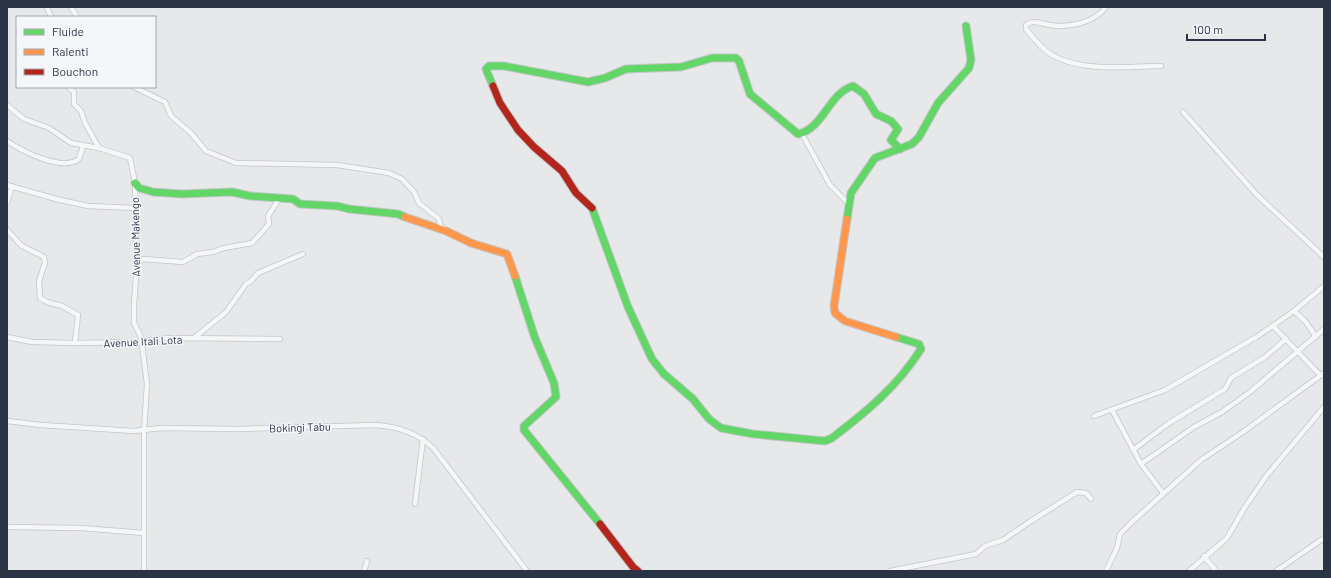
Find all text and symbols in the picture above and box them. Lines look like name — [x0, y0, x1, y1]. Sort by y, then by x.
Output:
legend — [16, 16, 156, 88]
scale bar — [1187, 16, 1265, 42]
text: 100 m — [1193, 22, 1223, 36]
text: Fluide — [52, 24, 84, 38]
text: Ralenti — [52, 44, 89, 58]
text: Bouchon — [52, 64, 98, 78]
street label: Avenue Makengo — [128, 197, 142, 277]
street label: Avenue Itali Lota — [103, 332, 183, 350]
street label: Bokingi Tabu — [269, 419, 331, 435]

